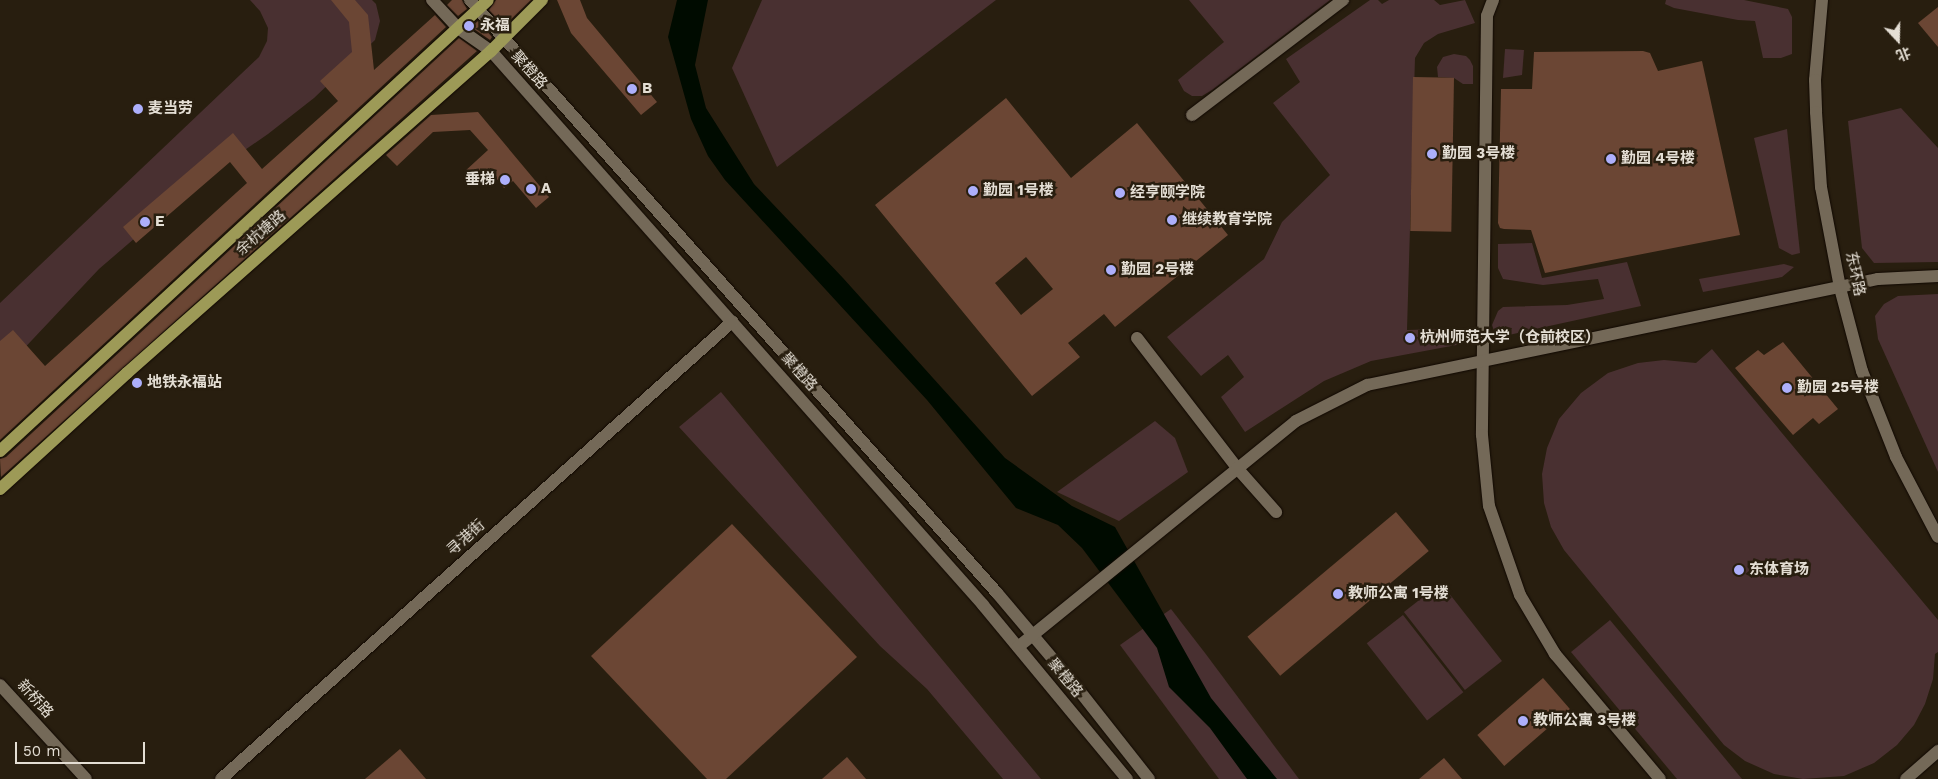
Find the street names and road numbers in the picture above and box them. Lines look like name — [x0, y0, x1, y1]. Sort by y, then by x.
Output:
street label: 聚橙路 — [507, 47, 551, 93]
street label: 余杭塘路 — [232, 207, 290, 259]
street label: 东环路 — [1842, 250, 1868, 298]
street label: 聚橙路 — [777, 349, 821, 395]
street label: 寻港街 — [443, 516, 489, 560]
street label: 聚橙路 — [1044, 655, 1086, 701]
street label: 新桥路 — [13, 676, 57, 722]

